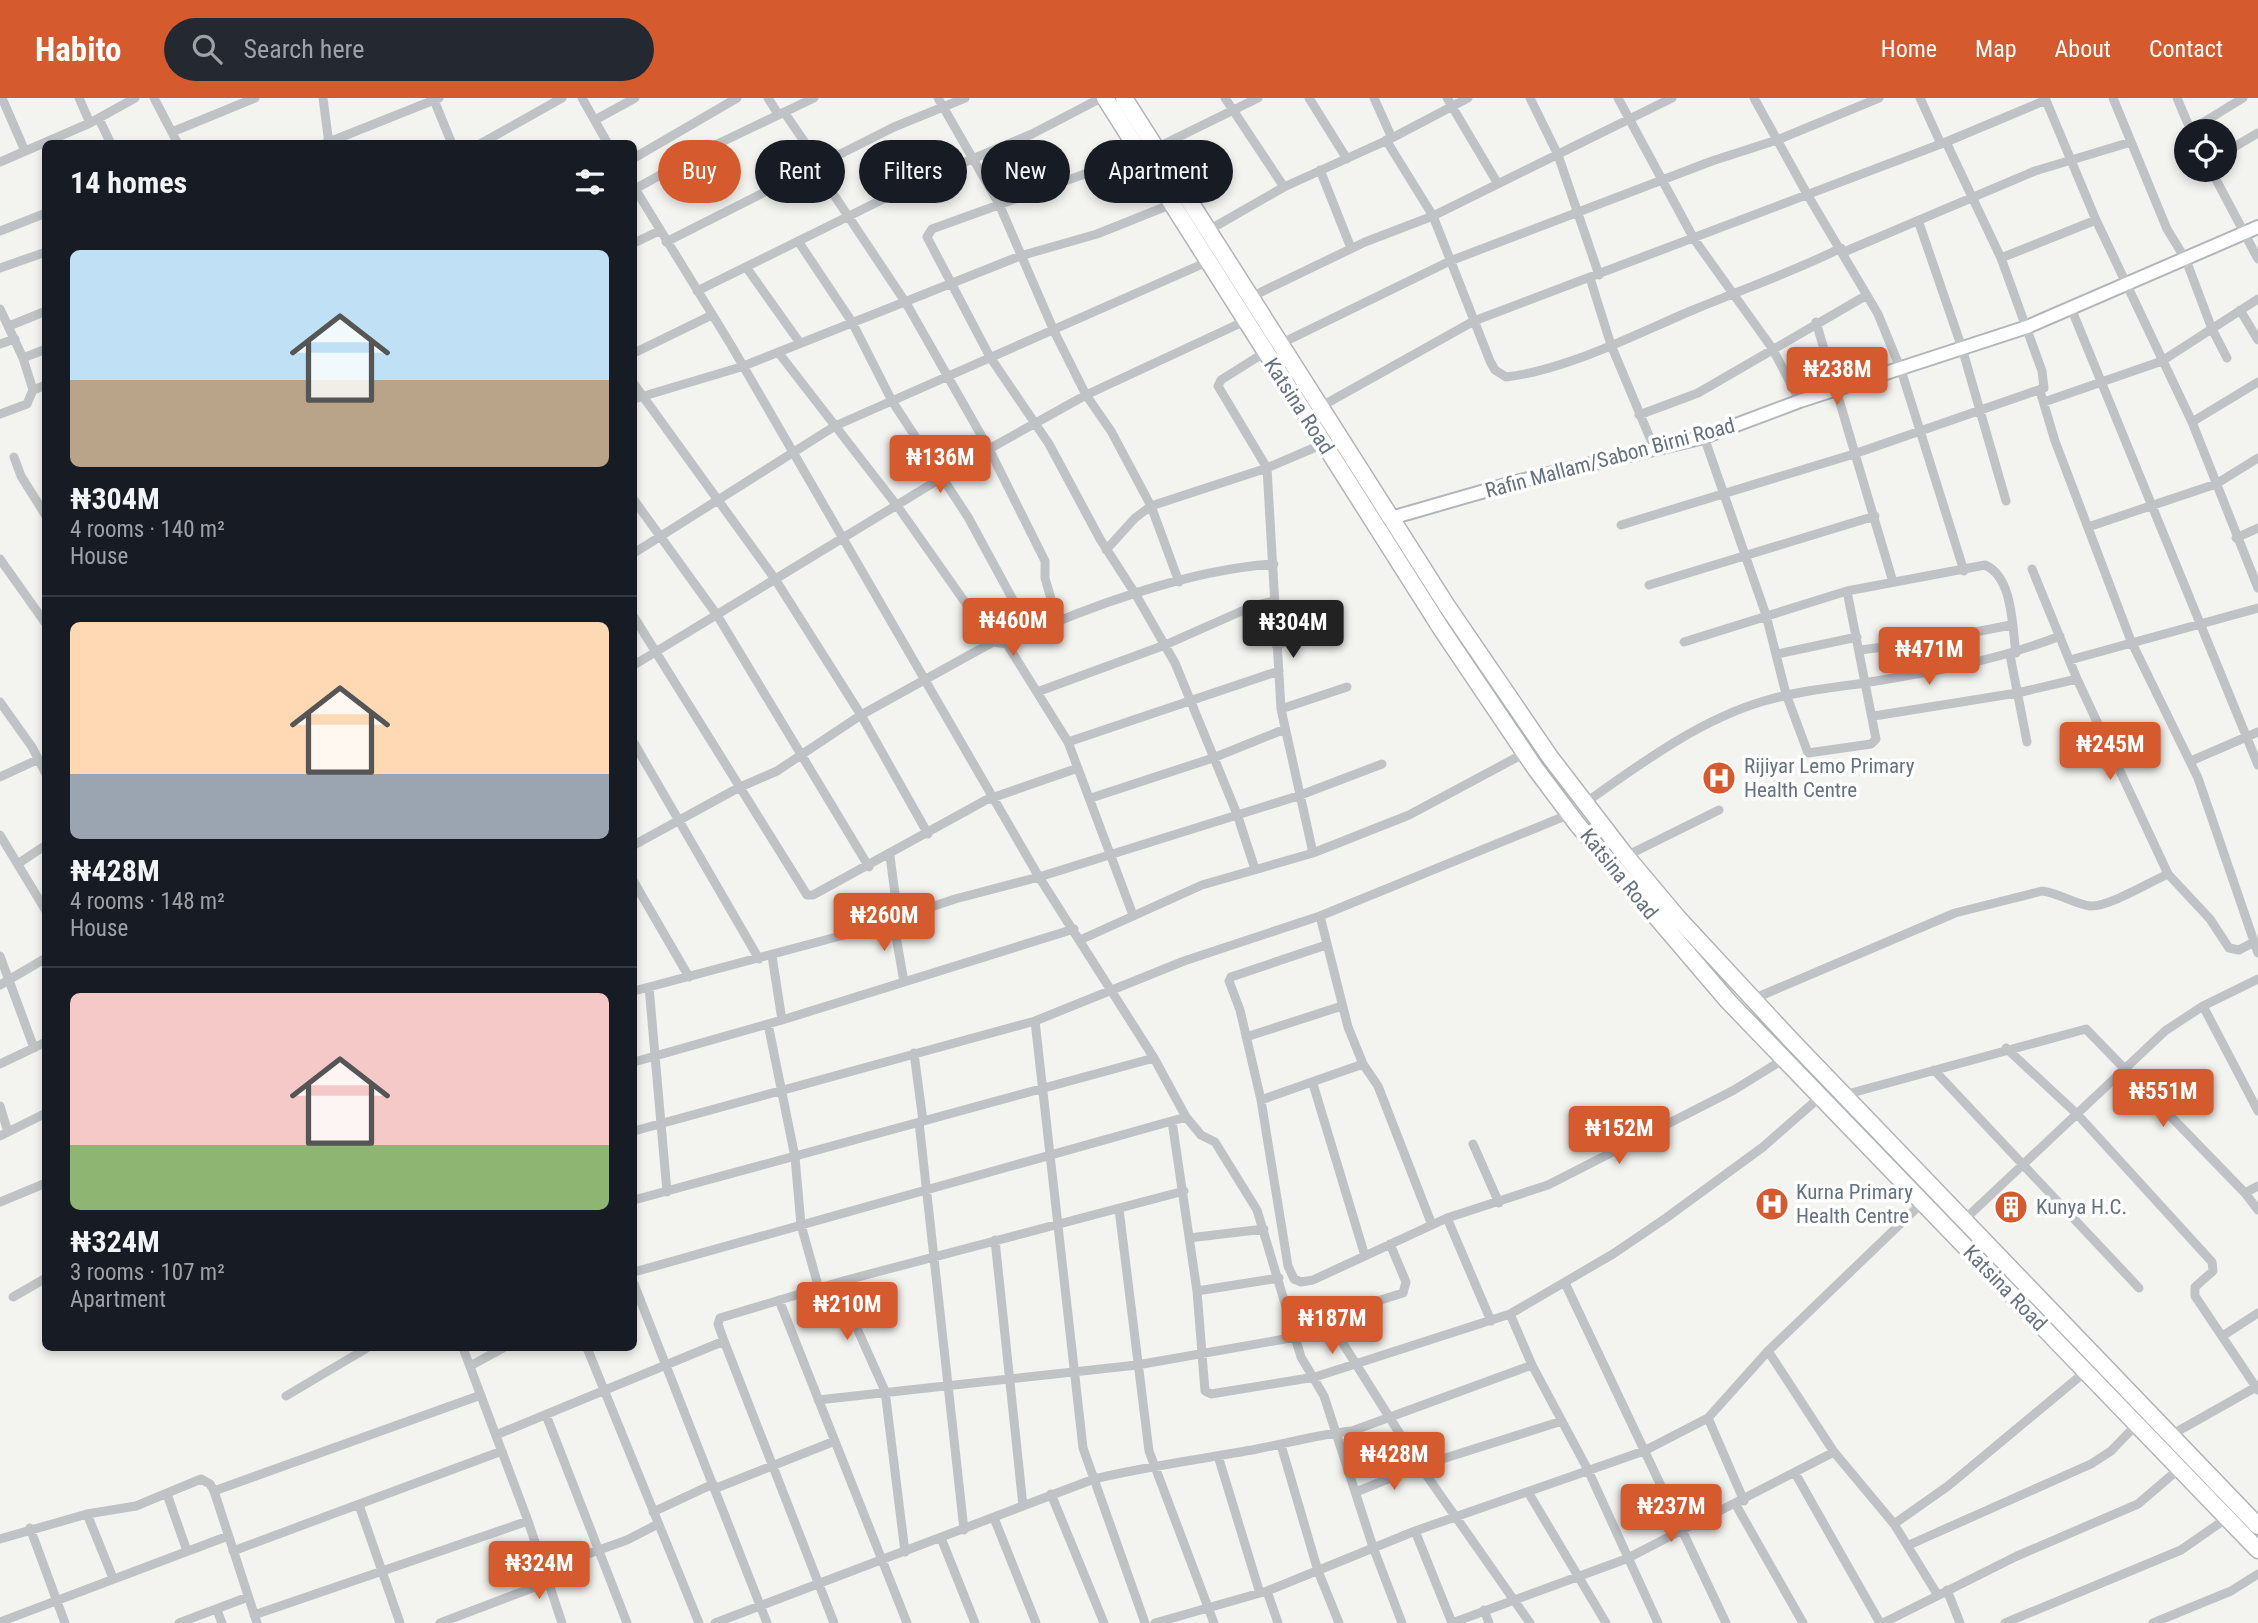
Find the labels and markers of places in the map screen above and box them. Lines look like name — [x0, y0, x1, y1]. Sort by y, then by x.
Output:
pin: ₦238M — [1788, 348, 1886, 407]
pin: ₦136M — [891, 436, 989, 495]
pin: ₦460M — [964, 598, 1062, 658]
pin: ₦304M — [1244, 601, 1342, 660]
pin: ₦471M — [1880, 628, 1978, 687]
pin: ₦245M — [2061, 722, 2159, 782]
place label: Rijiyar Lemo Primary Health Centre — [1744, 754, 1915, 802]
hospital icon: Rijiyar Lemo Primary Health Centre — [1700, 759, 1738, 797]
pin: ₦260M — [835, 894, 933, 953]
pin: ₦551M — [2114, 1070, 2212, 1129]
pin: ₦152M — [1570, 1107, 1668, 1166]
place label: Kurna Primary Health Centre — [1796, 1180, 1913, 1228]
hospital icon: Kurna Primary Health Centre — [1753, 1185, 1791, 1223]
building icon: Kunya H.C. — [1992, 1188, 2030, 1226]
place label: Kunya H.C. — [2036, 1195, 2127, 1219]
pin: ₦210M — [798, 1282, 896, 1342]
pin: ₦187M — [1283, 1296, 1381, 1356]
pin: ₦428M — [1345, 1432, 1443, 1492]
pin: ₦237M — [1622, 1484, 1720, 1544]
pin: ₦324M — [490, 1542, 588, 1601]

